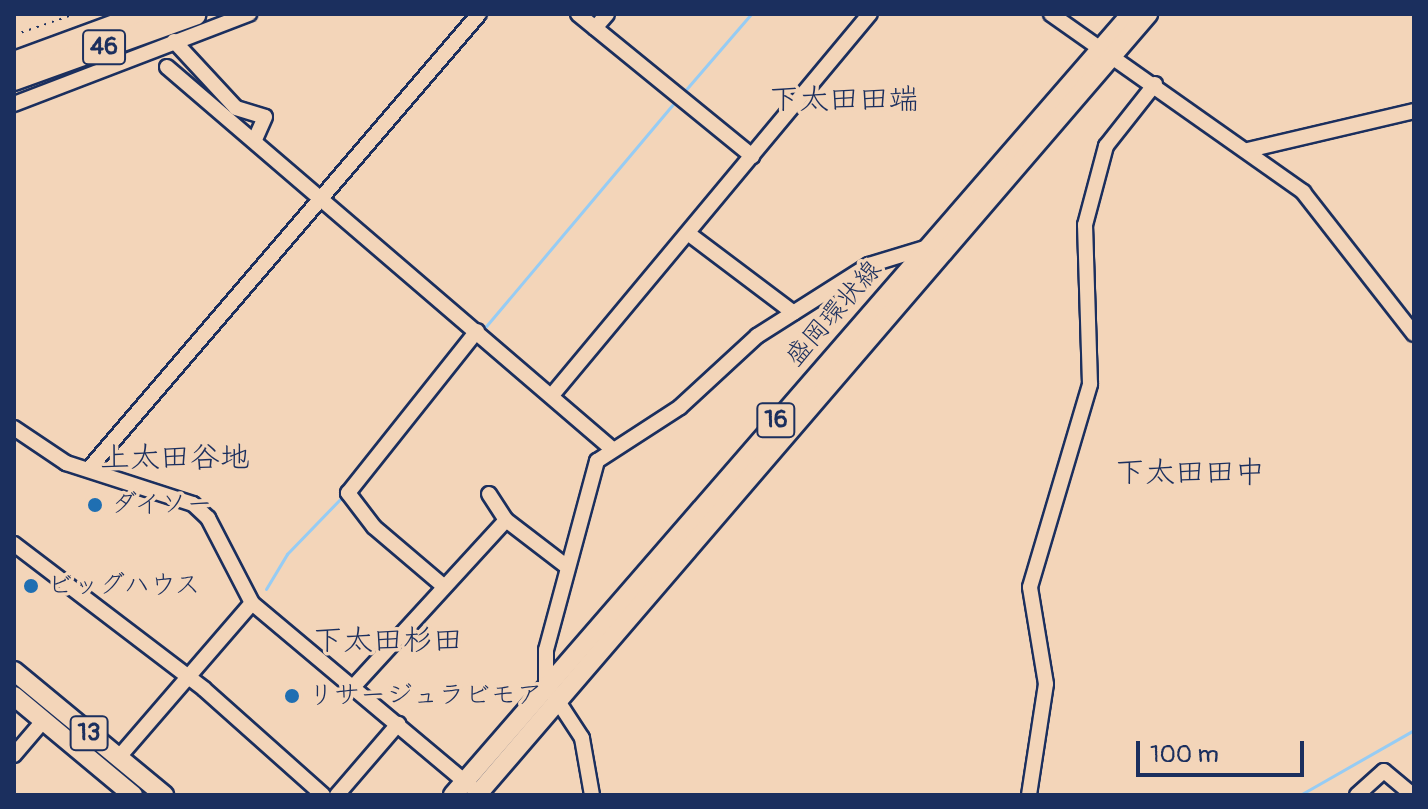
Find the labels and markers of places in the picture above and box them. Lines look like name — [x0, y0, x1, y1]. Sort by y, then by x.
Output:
place label: ダイソー — [111, 489, 215, 521]
marker: ダイソー — [86, 496, 104, 514]
place label: ビッグハウス — [47, 570, 203, 602]
marker: ビッグハウス — [22, 577, 40, 595]
place label: リサージュラビモア — [308, 680, 542, 712]
marker: リサージュラビモア — [283, 687, 301, 705]

